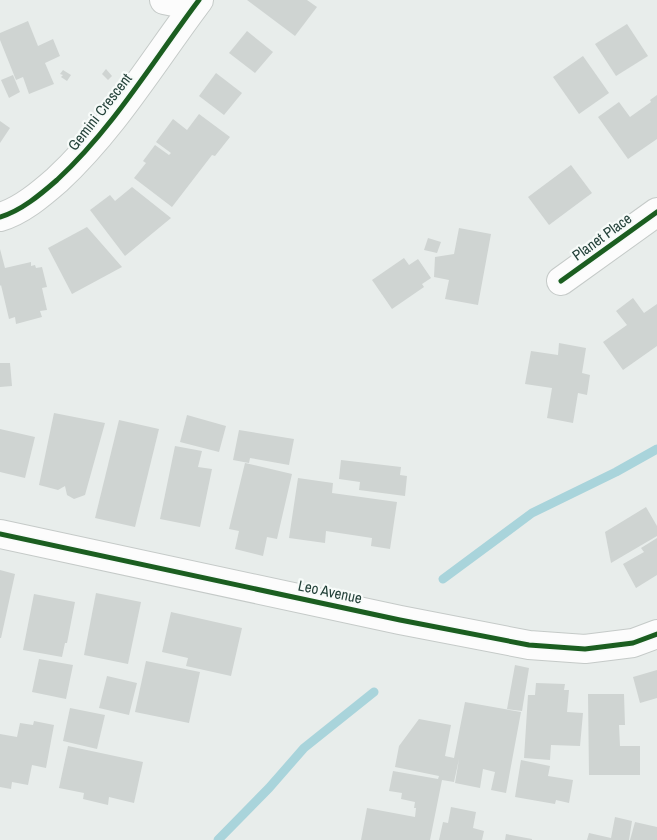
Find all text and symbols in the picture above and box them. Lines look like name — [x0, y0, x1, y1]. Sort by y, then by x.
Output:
street label: Gemini Crescent — [63, 68, 137, 155]
street label: Planet Place — [568, 208, 636, 265]
street label: Leo Avenue — [296, 575, 364, 609]

